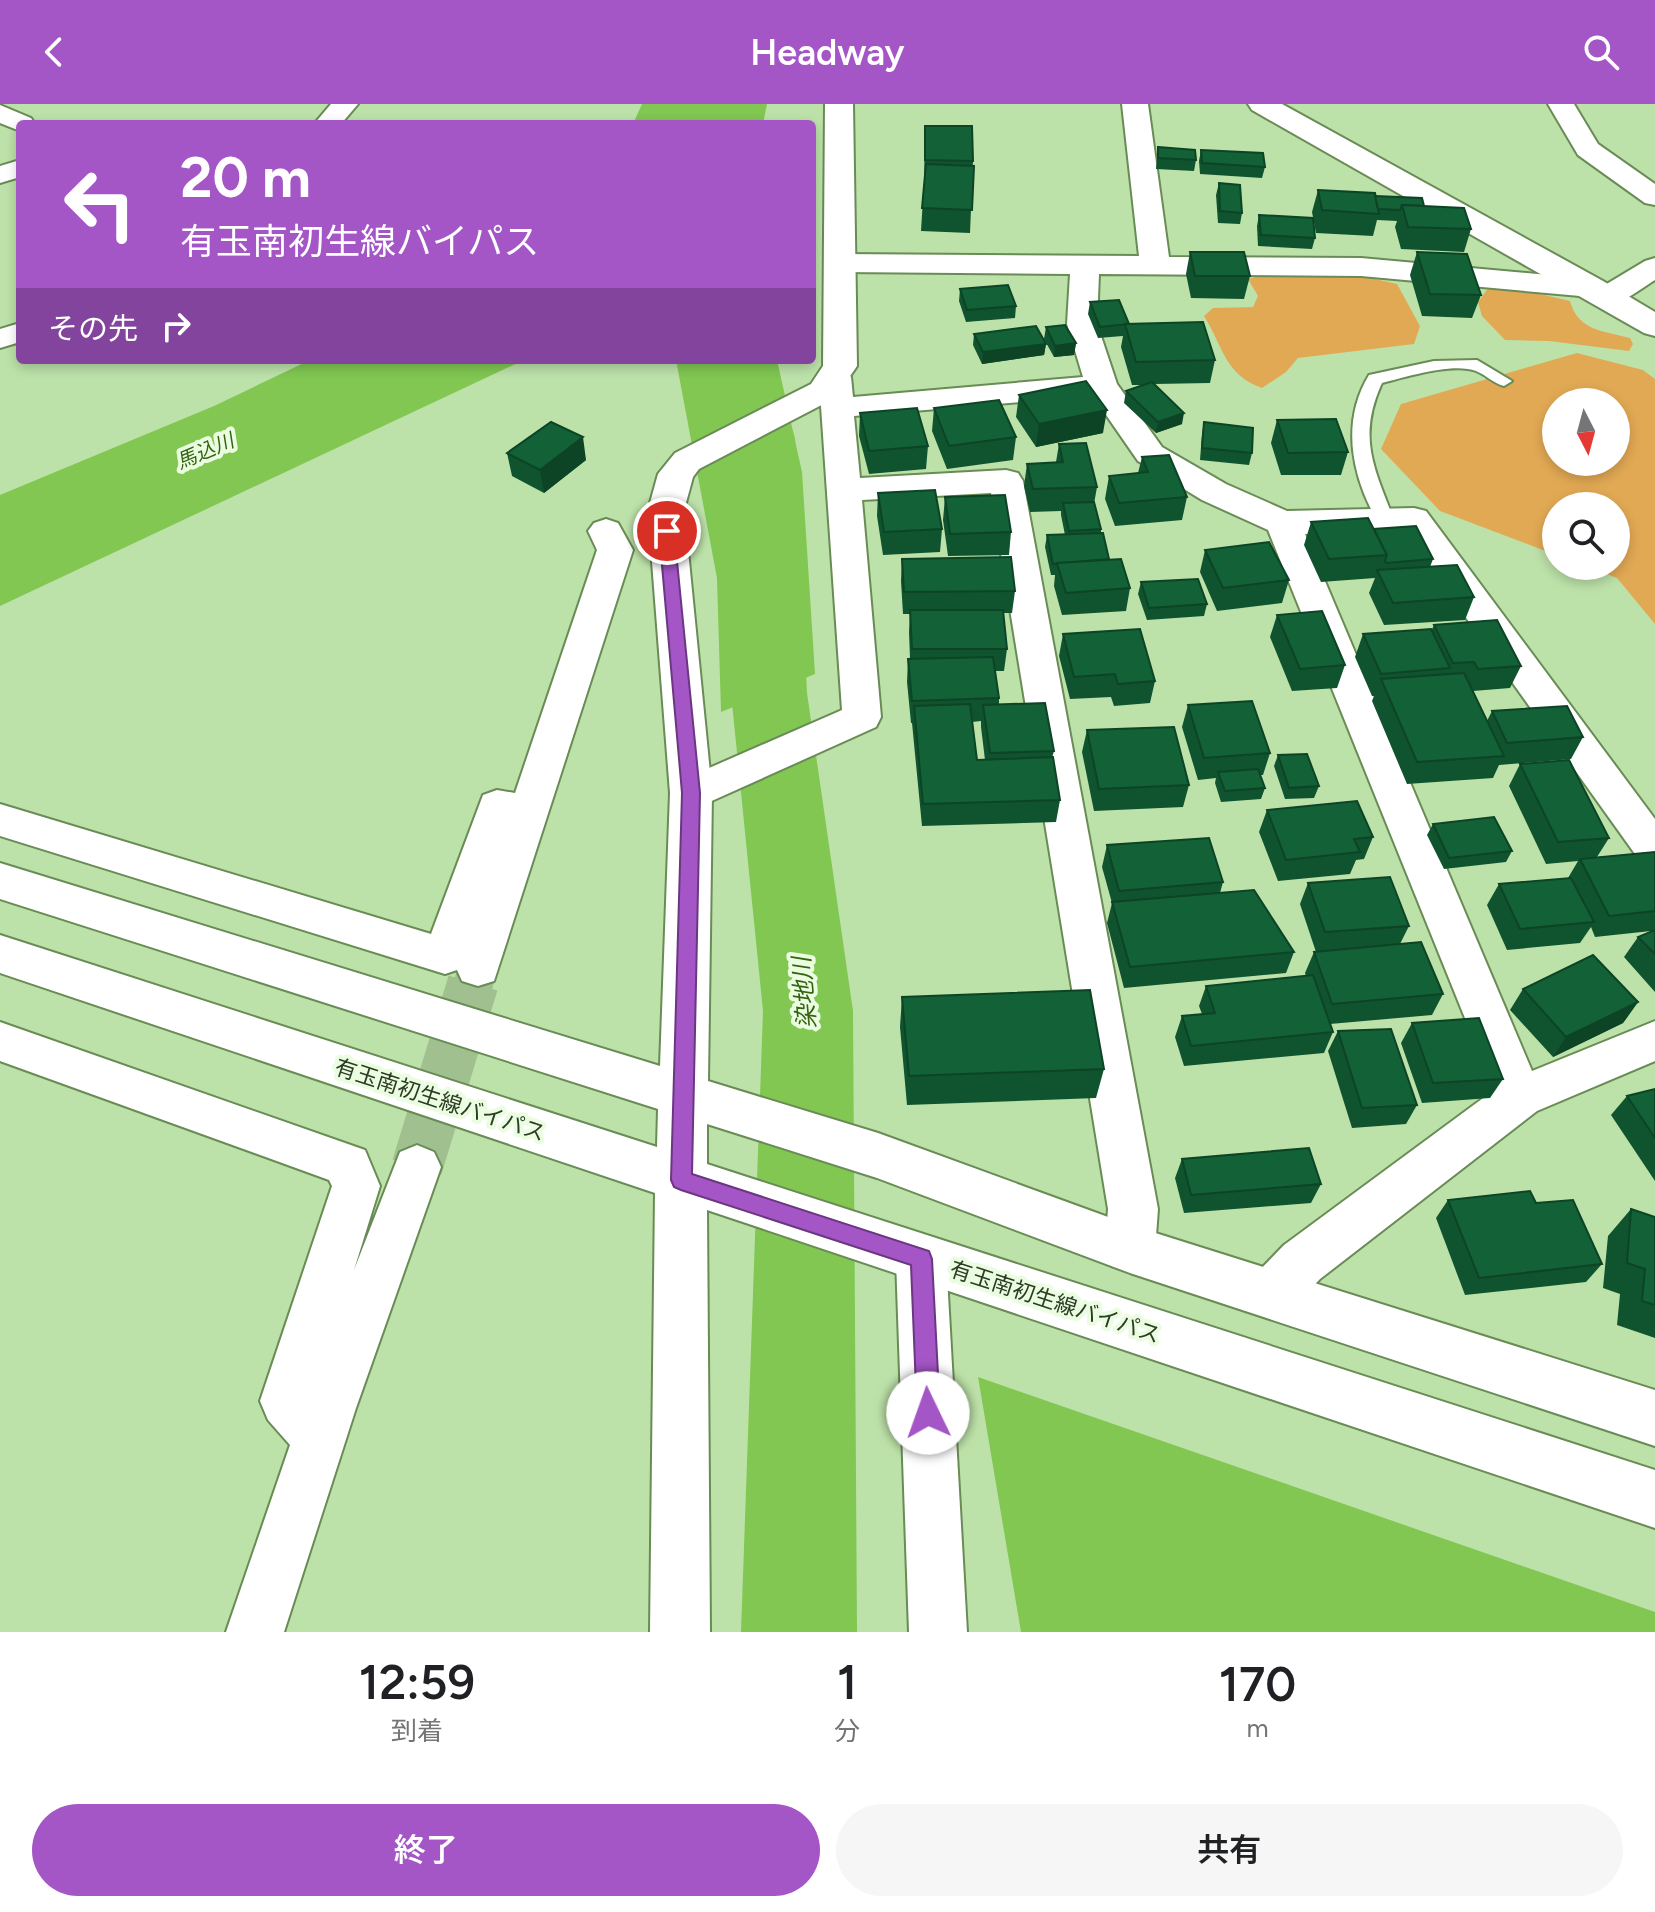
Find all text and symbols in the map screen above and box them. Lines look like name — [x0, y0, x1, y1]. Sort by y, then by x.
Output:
icon: back — [32, 30, 76, 74]
icon: search — [1579, 30, 1623, 74]
text: Headway — [750, 31, 905, 74]
text: 20 m — [180, 144, 311, 211]
icon: left — [48, 152, 152, 256]
text: 有玉南初生線バイパス — [180, 220, 539, 263]
icon: right — [154, 304, 198, 348]
text: その先 — [48, 310, 138, 347]
north arrow — [1542, 388, 1630, 476]
map controls — [1542, 388, 1630, 580]
water label: 馬込川 — [173, 427, 239, 474]
button: search — [1542, 492, 1630, 580]
pin — [633, 497, 701, 565]
icon: arrive — [645, 509, 689, 553]
water label: 染地川 — [786, 953, 822, 1030]
street label: 有玉南初生線バイパス — [331, 1053, 549, 1147]
street label: 有玉南初生線バイパス — [946, 1255, 1164, 1349]
position arrow — [886, 1371, 970, 1455]
text: 12:59 — [359, 1653, 475, 1711]
text: 1 — [837, 1653, 857, 1711]
text: 170 — [1219, 1655, 1296, 1713]
text: m — [1246, 1712, 1269, 1744]
text: 到着 — [391, 1715, 443, 1747]
text: 分 — [834, 1715, 860, 1747]
button: 終了 — [32, 1804, 820, 1896]
button: 共有 — [836, 1804, 1623, 1896]

